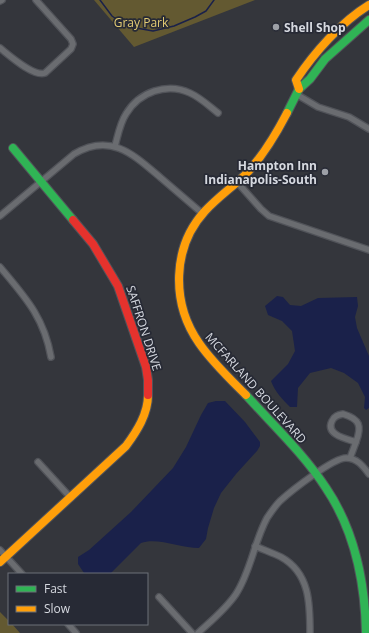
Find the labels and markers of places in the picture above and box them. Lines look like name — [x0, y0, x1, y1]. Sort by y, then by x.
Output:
place label: Shell Shop — [284, 19, 346, 36]
marker: Shell Shop — [271, 22, 281, 32]
place label: Hampton Inn Indianapolis-South — [204, 157, 317, 188]
marker: Hampton Inn Indianapolis-South — [320, 167, 330, 177]

